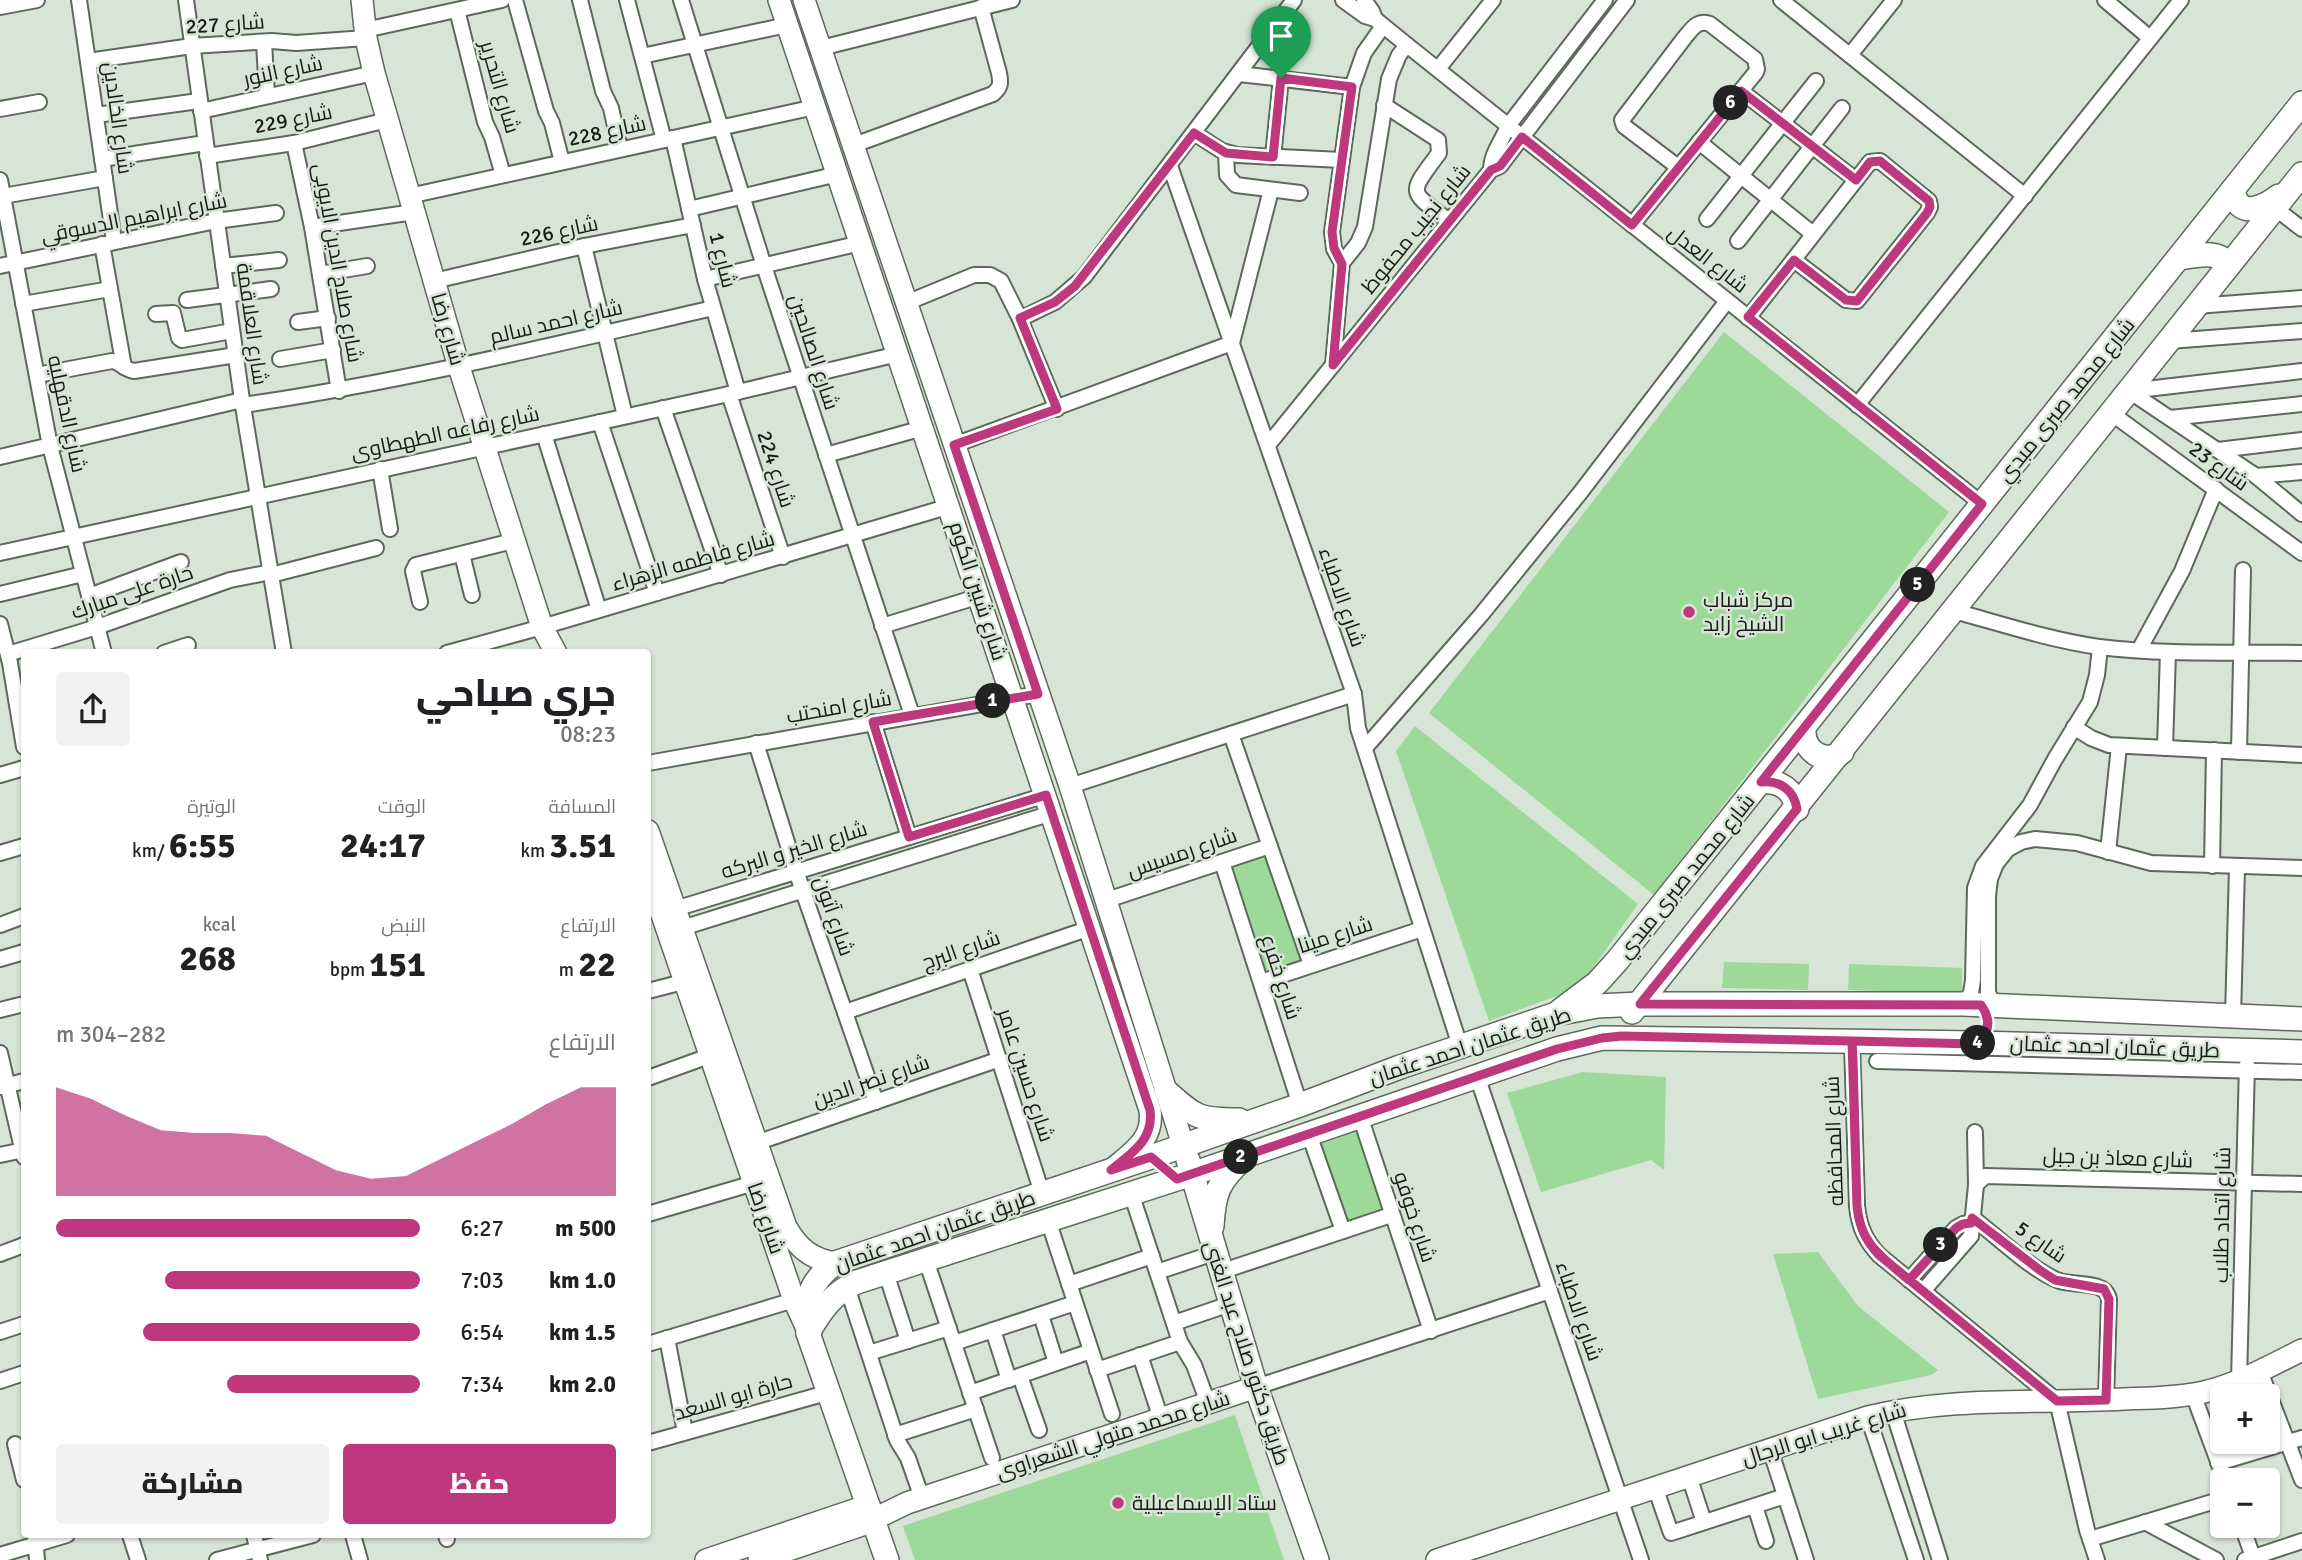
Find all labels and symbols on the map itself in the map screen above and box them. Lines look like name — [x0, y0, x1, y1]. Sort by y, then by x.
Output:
pin — [1251, 6, 1311, 78]
street label: شارع 227 — [185, 8, 266, 41]
street label: شارع التحرير — [473, 37, 526, 137]
street label: شارع النور — [240, 50, 325, 93]
street label: شارع الخالدين — [96, 60, 139, 176]
pin: 6 — [1714, 86, 1748, 120]
street label: شارع 229 — [252, 99, 335, 140]
street label: شارع 228 — [565, 110, 649, 153]
street label: شارع نجيب محفوظ — [1356, 159, 1477, 300]
street label: شارع صلاح الدين الايوبى — [307, 161, 368, 365]
street label: شارع ابراهيم الدسوقي — [39, 187, 230, 252]
street label: شارع 226 — [517, 210, 601, 253]
street label: شارع العدل — [1662, 219, 1754, 299]
street label: شارع 1 — [703, 229, 742, 291]
street label: شارع العلاقمة — [230, 261, 273, 387]
street label: شارع رضا — [424, 290, 471, 369]
street label: شارع الصالحين — [782, 291, 845, 413]
street label: شارع احمد سالم — [487, 294, 625, 351]
street label: شارع محمد صبرى مبدي — [1992, 312, 2143, 489]
street label: شارع الدقهليه — [41, 353, 92, 475]
street label: شارع رفاعه الطهطاوى — [348, 400, 542, 467]
street label: شارع 224 — [750, 427, 801, 511]
street label: شارع 23 — [2183, 436, 2254, 497]
street label: شارع شبين الكوم — [942, 518, 1013, 664]
street label: شارع فاطمه الزهراء — [608, 525, 778, 598]
street label: شارع الاطباء — [1312, 544, 1371, 651]
street label: حارة على مبارك — [68, 559, 196, 625]
pin: 5 — [1900, 568, 1936, 602]
place label: مركز شباب الشيخ زايد — [1703, 587, 1793, 638]
marker: مركز شباب الشيخ زايد — [1681, 604, 1697, 620]
pin: 1 — [976, 684, 1010, 718]
street label: شارع امنحتب — [784, 685, 894, 730]
street label: شارع محمد صبرى مبدي — [1612, 788, 1763, 965]
street label: شارع الخير و البركه — [718, 815, 871, 886]
street label: شارع رمسيس — [1124, 822, 1241, 885]
street label: شارع آتون — [807, 873, 860, 960]
street label: شارع مينا — [1294, 911, 1376, 960]
street label: شارع البرج — [918, 924, 1004, 976]
street label: شارع خفرع — [1254, 931, 1307, 1023]
street label: طريق عثمان احمد عثمان — [1366, 1001, 1574, 1091]
street label: شارع حسين عامر — [991, 1004, 1060, 1145]
pin: 4 — [1960, 1026, 1996, 1060]
street label: طريق عثمان احمد عثمان — [2009, 1030, 2221, 1064]
street label: شارع نصر الدين — [809, 1049, 933, 1114]
street label: شارع المحافظه — [1819, 1075, 1850, 1207]
pin: 2 — [1224, 1140, 1258, 1174]
street label: شارع معاذ بن جبل — [2042, 1142, 2194, 1175]
street label: شارع اتحاد طلاب — [2208, 1147, 2237, 1283]
street label: شارع خوفو — [1387, 1168, 1442, 1266]
street label: شارع رضا — [741, 1179, 790, 1258]
street label: طريق عثمان احمد عثمان — [831, 1184, 1039, 1278]
street label: شارع 5 — [2010, 1215, 2072, 1270]
pin: 3 — [1924, 1228, 1958, 1262]
street label: طريق دكتور صلاح عبد الغنى — [1197, 1237, 1296, 1469]
street label: شارع الاطباء — [1549, 1258, 1608, 1365]
street label: حارة ابو السعد — [671, 1368, 795, 1426]
street label: شارع محمد متولي الشعراوى — [993, 1385, 1234, 1488]
street label: شارع غريب ابو الرجال — [1739, 1397, 1910, 1472]
place label: ستاد الإسماعيلية — [1132, 1490, 1277, 1516]
marker: ستاد الإسماعيلية — [1110, 1495, 1126, 1511]

